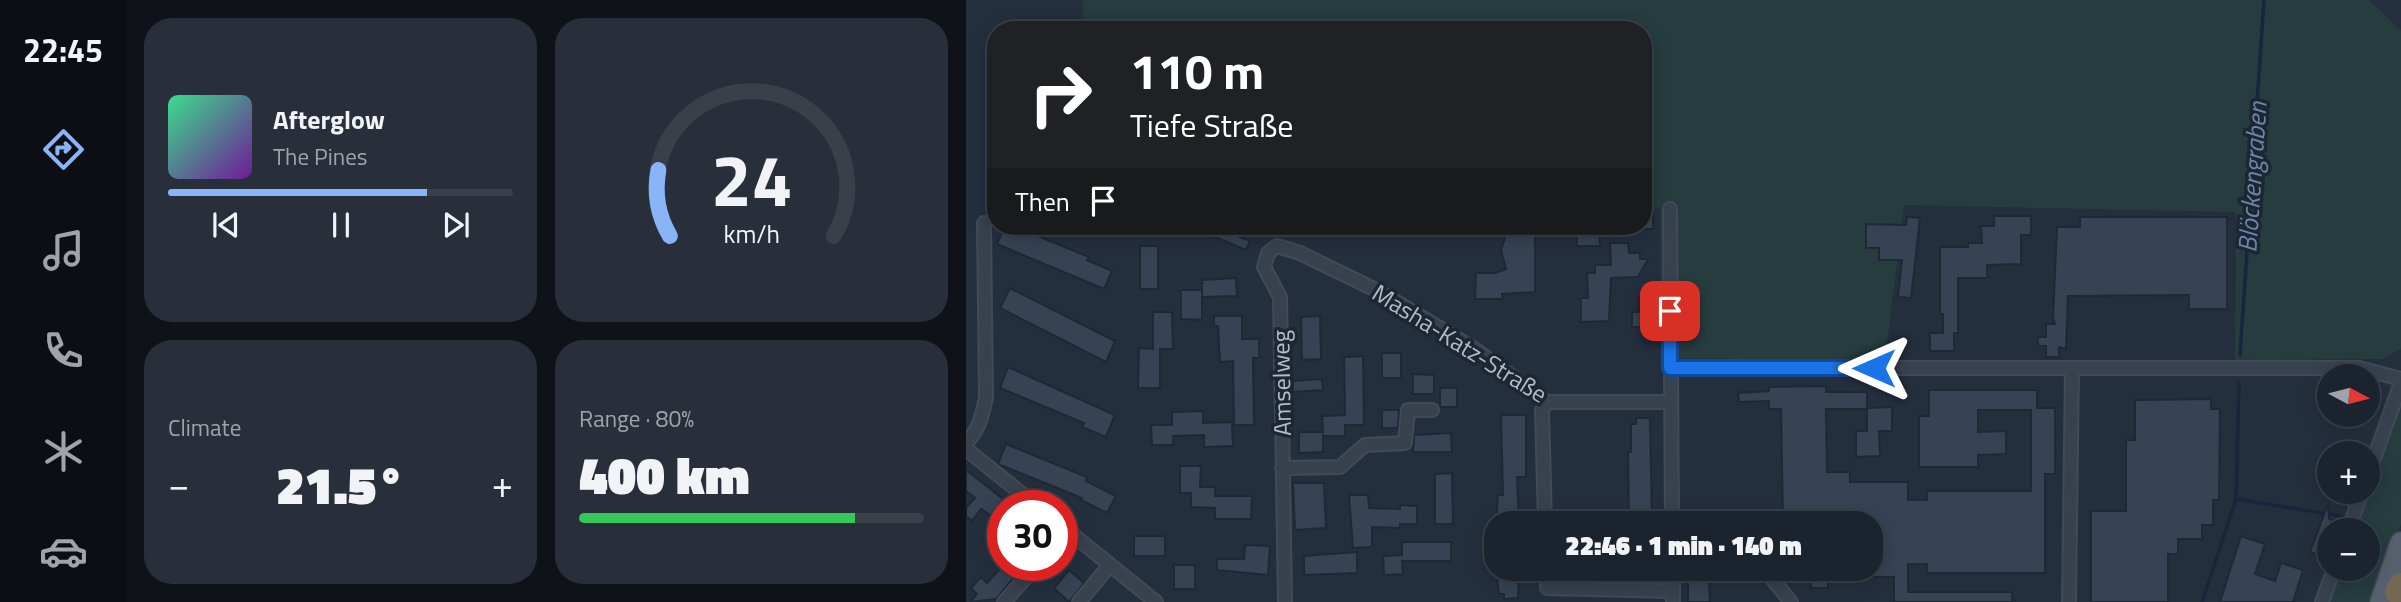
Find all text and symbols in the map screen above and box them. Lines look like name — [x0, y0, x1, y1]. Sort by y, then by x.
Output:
text: 22:45 — [23, 26, 103, 74]
text: 110 m — [1130, 33, 1264, 108]
icon: right — [1015, 49, 1106, 140]
water label: Blöckengraben — [2227, 99, 2277, 254]
text: Afterglow — [273, 100, 385, 139]
text: Tiefe Straße — [1130, 101, 1293, 149]
text: 24 — [711, 124, 792, 234]
icon: directions — [39, 125, 88, 174]
text: The Pines — [273, 139, 367, 174]
text: Then — [1015, 182, 1070, 221]
icon: arrive — [1084, 182, 1122, 220]
icon: previous — [207, 206, 245, 244]
icon: pause — [322, 206, 360, 244]
icon: next — [437, 206, 475, 244]
text: km/h — [723, 215, 780, 253]
icon: music — [39, 226, 88, 275]
street label: Masha-Katz-Straße — [1366, 275, 1554, 411]
pin — [1640, 281, 1700, 341]
icon: arrive — [1651, 292, 1689, 330]
icon: phone — [39, 326, 88, 375]
street label: Amselweg — [1262, 330, 1300, 436]
position arrow — [1837, 331, 1911, 405]
north arrow — [2317, 364, 2380, 427]
map controls — [2317, 364, 2380, 581]
text: Range · 80% — [579, 401, 694, 436]
text: Climate — [168, 410, 241, 445]
icon: climate — [39, 427, 88, 476]
text: 400 km — [579, 435, 750, 514]
button: + — [2317, 441, 2380, 504]
text: 21.5° — [276, 445, 405, 524]
text: − — [168, 455, 189, 513]
text: + — [492, 455, 513, 513]
speed limit sign: 30 — [987, 490, 1078, 581]
button: − — [2317, 518, 2380, 581]
text: 22:46 · 1 min · 140 m — [1565, 526, 1802, 565]
icon: car — [39, 527, 88, 576]

